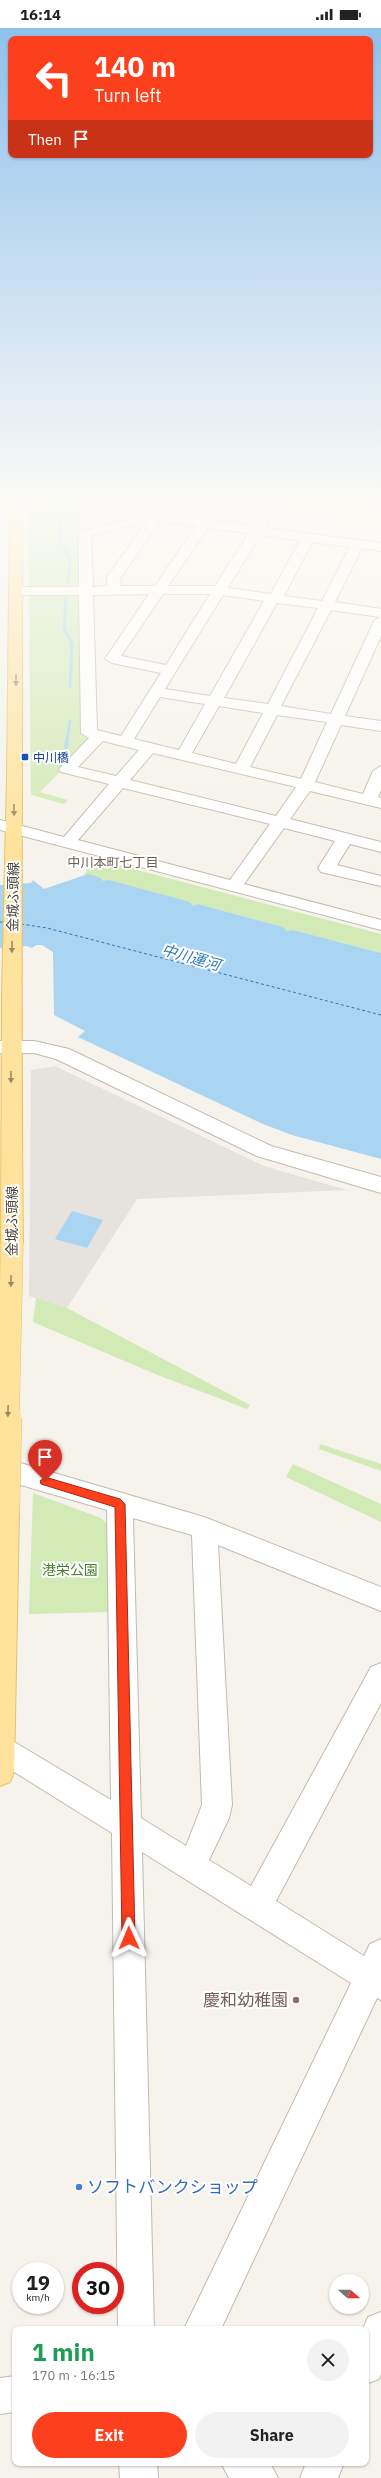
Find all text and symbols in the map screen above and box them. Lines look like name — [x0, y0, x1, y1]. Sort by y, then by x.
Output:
text: 16:14 — [20, 5, 61, 24]
text: 140 m — [94, 48, 176, 85]
icon: left — [28, 52, 80, 104]
text: Turn left — [94, 84, 162, 107]
icon: arrive — [70, 128, 92, 150]
text: Then — [28, 130, 62, 149]
one-way arrow — [13, 674, 19, 687]
place label: 中川橋 — [33, 750, 69, 765]
marker: 中川橋 — [20, 752, 30, 762]
one-way arrow — [11, 804, 18, 816]
district label: 中川本町七丁目 — [67, 854, 159, 871]
street label: 金城ふ頭線 — [3, 862, 23, 932]
water label: 中川運河 — [160, 940, 225, 975]
one-way arrow — [8, 941, 15, 953]
one-way arrow — [8, 1071, 14, 1084]
street label: 金城ふ頭線 — [3, 1186, 21, 1256]
one-way arrow — [8, 1275, 14, 1288]
one-way arrow — [5, 1405, 11, 1418]
pin — [28, 1440, 62, 1481]
icon: arrive — [34, 1446, 56, 1468]
park label: 港栄公園 — [42, 1561, 98, 1579]
position arrow — [108, 1917, 150, 1959]
place label: 慶和幼稚園 — [203, 1989, 288, 2011]
marker: 慶和幼稚園 — [291, 1995, 301, 2005]
place label: ソフトバンクショップ — [87, 2176, 258, 2198]
marker: ソフトバンクショップ — [74, 2182, 84, 2192]
speed limit sign: 30 — [72, 2262, 124, 2314]
text: 19 — [26, 2269, 50, 2296]
north arrow — [329, 2274, 369, 2314]
map controls — [329, 2274, 369, 2314]
text: km/h — [26, 2291, 50, 2304]
text: 1 min — [32, 2336, 95, 2368]
button: close — [307, 2339, 349, 2381]
text: 170 m · 16:15 — [32, 2367, 115, 2384]
button: Exit — [32, 2412, 187, 2458]
button: Share — [195, 2412, 349, 2458]

